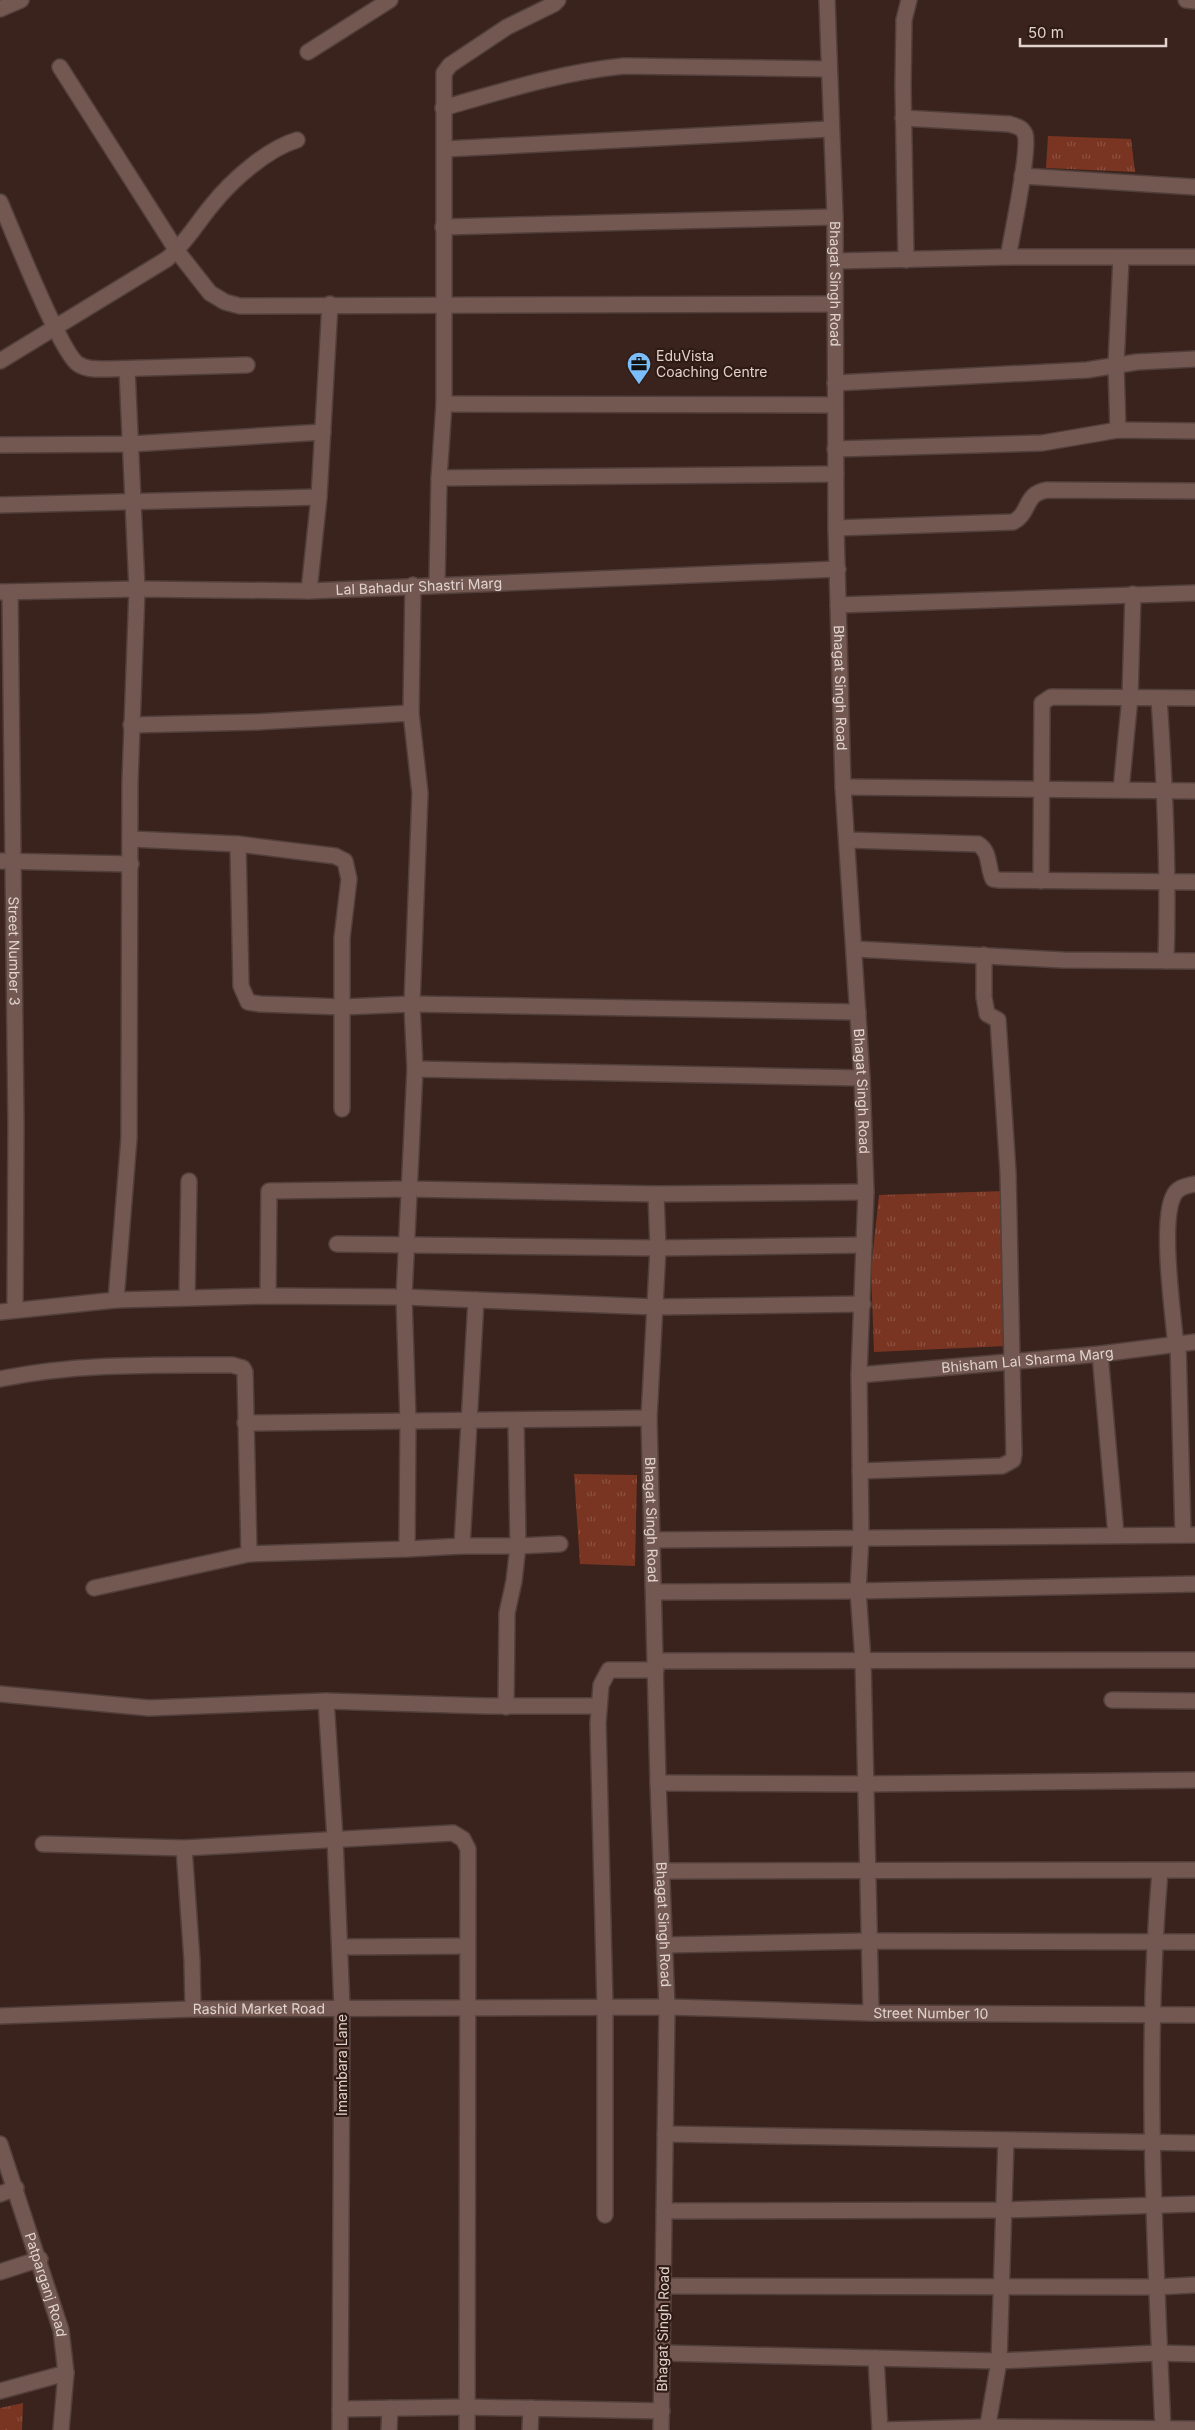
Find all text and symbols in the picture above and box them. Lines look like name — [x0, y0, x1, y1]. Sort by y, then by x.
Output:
scale bar — [1020, 15, 1166, 47]
text: 50 m — [1028, 23, 1064, 42]
street label: Bhagat Singh Road — [827, 221, 844, 347]
place label: EduVista Coaching Centre — [656, 347, 768, 380]
office icon: EduVista Coaching Centre — [626, 351, 652, 385]
street label: Lal Bahadur Shastri Marg — [335, 574, 502, 598]
street label: Bhagat Singh Road — [831, 625, 851, 751]
street label: Street Number 3 — [5, 896, 24, 1006]
street label: Bhagat Singh Road — [851, 1028, 874, 1154]
street label: Bhisham Lal Sharma Marg — [941, 1343, 1114, 1376]
street label: Bhagat Singh Road — [642, 1457, 662, 1583]
street label: Bhagat Singh Road — [653, 1861, 675, 1988]
street label: Rashid Market Road — [193, 1999, 325, 2017]
street label: Street Number 10 — [873, 2004, 988, 2022]
street label: Imambara Lane — [333, 2014, 350, 2116]
street label: Patparganj Road — [22, 2230, 71, 2338]
street label: Bhagat Singh Road — [653, 2266, 672, 2392]

